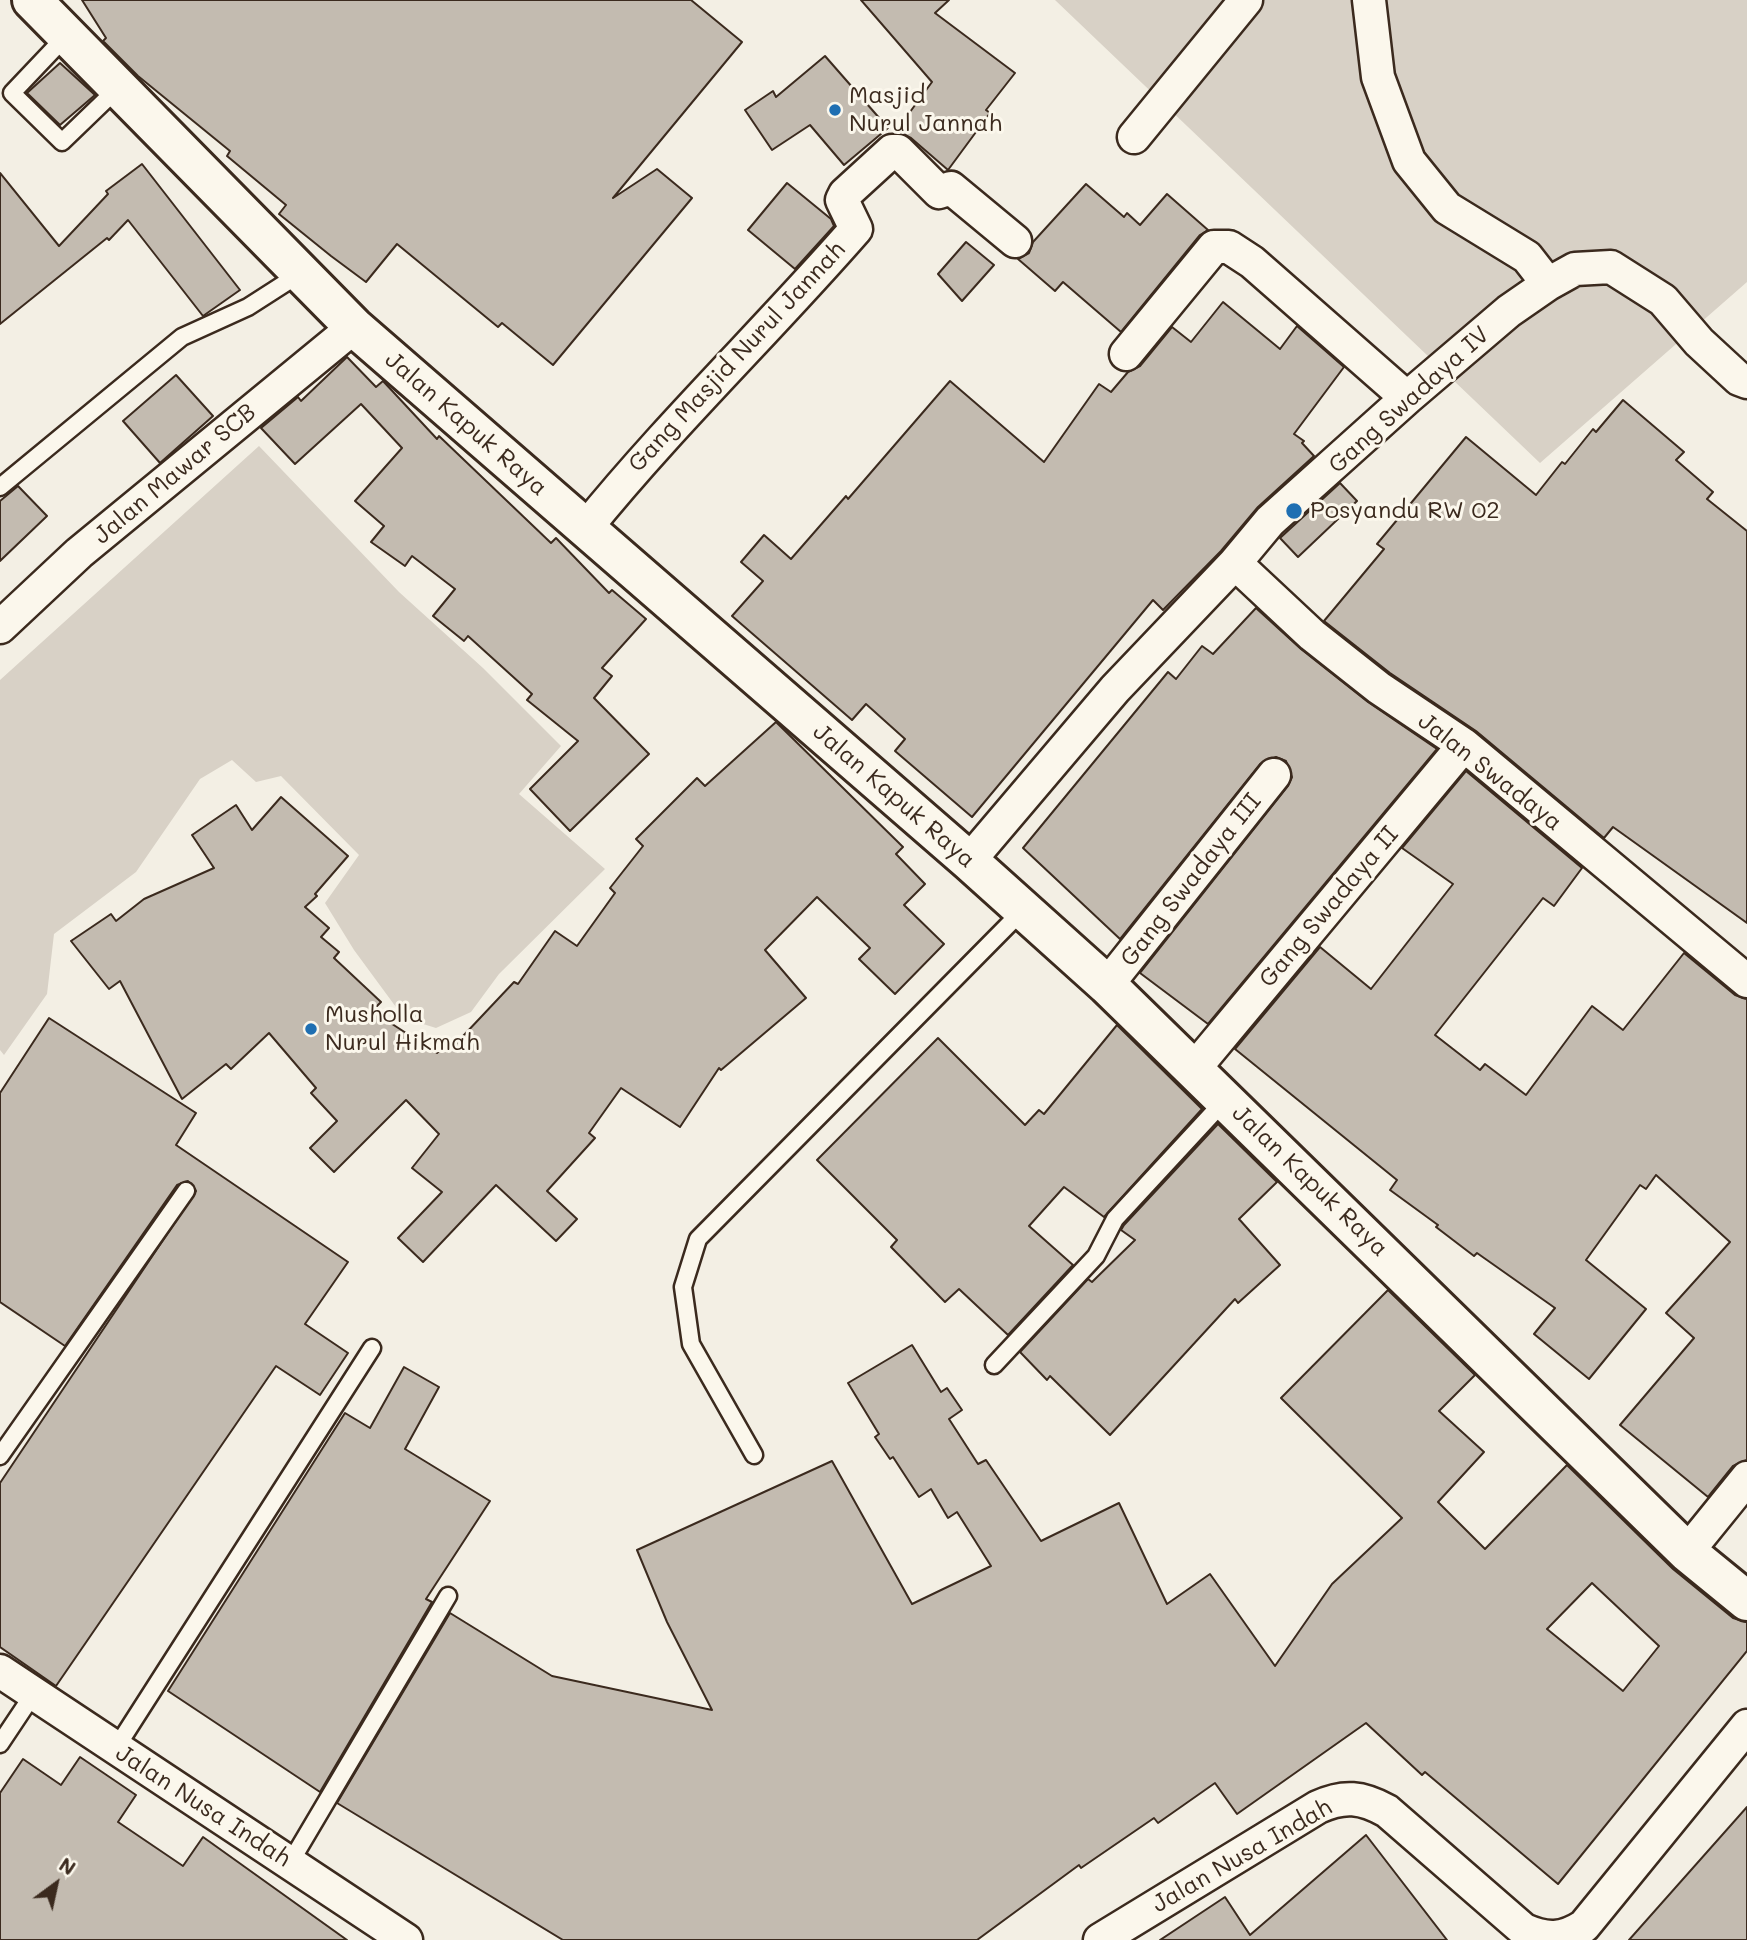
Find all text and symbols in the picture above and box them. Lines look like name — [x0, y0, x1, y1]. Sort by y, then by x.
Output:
place label: Masjid Nurul Jannah — [849, 82, 1002, 138]
marker: Masjid Nurul Jannah — [827, 102, 843, 118]
street label: Gang Masjid Nurul Jannah — [623, 236, 851, 478]
street label: Gang Swadaya IV — [1323, 320, 1495, 480]
street label: Jalan Kapuk Raya — [379, 346, 553, 502]
street label: Jalan Mawar SCB — [88, 398, 262, 550]
place label: Posyandu RW 02 — [1310, 497, 1500, 525]
marker: Posyandu RW 02 — [1284, 501, 1304, 521]
street label: Jalan Swadaya — [1412, 707, 1568, 837]
street label: Jalan Kapuk Raya — [807, 718, 981, 874]
street label: Gang Swadaya III — [1115, 788, 1267, 972]
street label: Gang Swadaya II — [1253, 821, 1405, 993]
place label: Musholla Nurul Hikmah — [325, 1001, 480, 1057]
marker: Musholla Nurul Hikmah — [303, 1021, 319, 1037]
street label: Jalan Kapuk Raya — [1226, 1099, 1394, 1263]
street label: Jalan Nusa Indah — [110, 1739, 296, 1873]
street label: Jalan Nusa Indah — [1147, 1793, 1337, 1919]
north arrow — [21, 1849, 91, 1919]
text: N — [55, 1852, 81, 1880]

